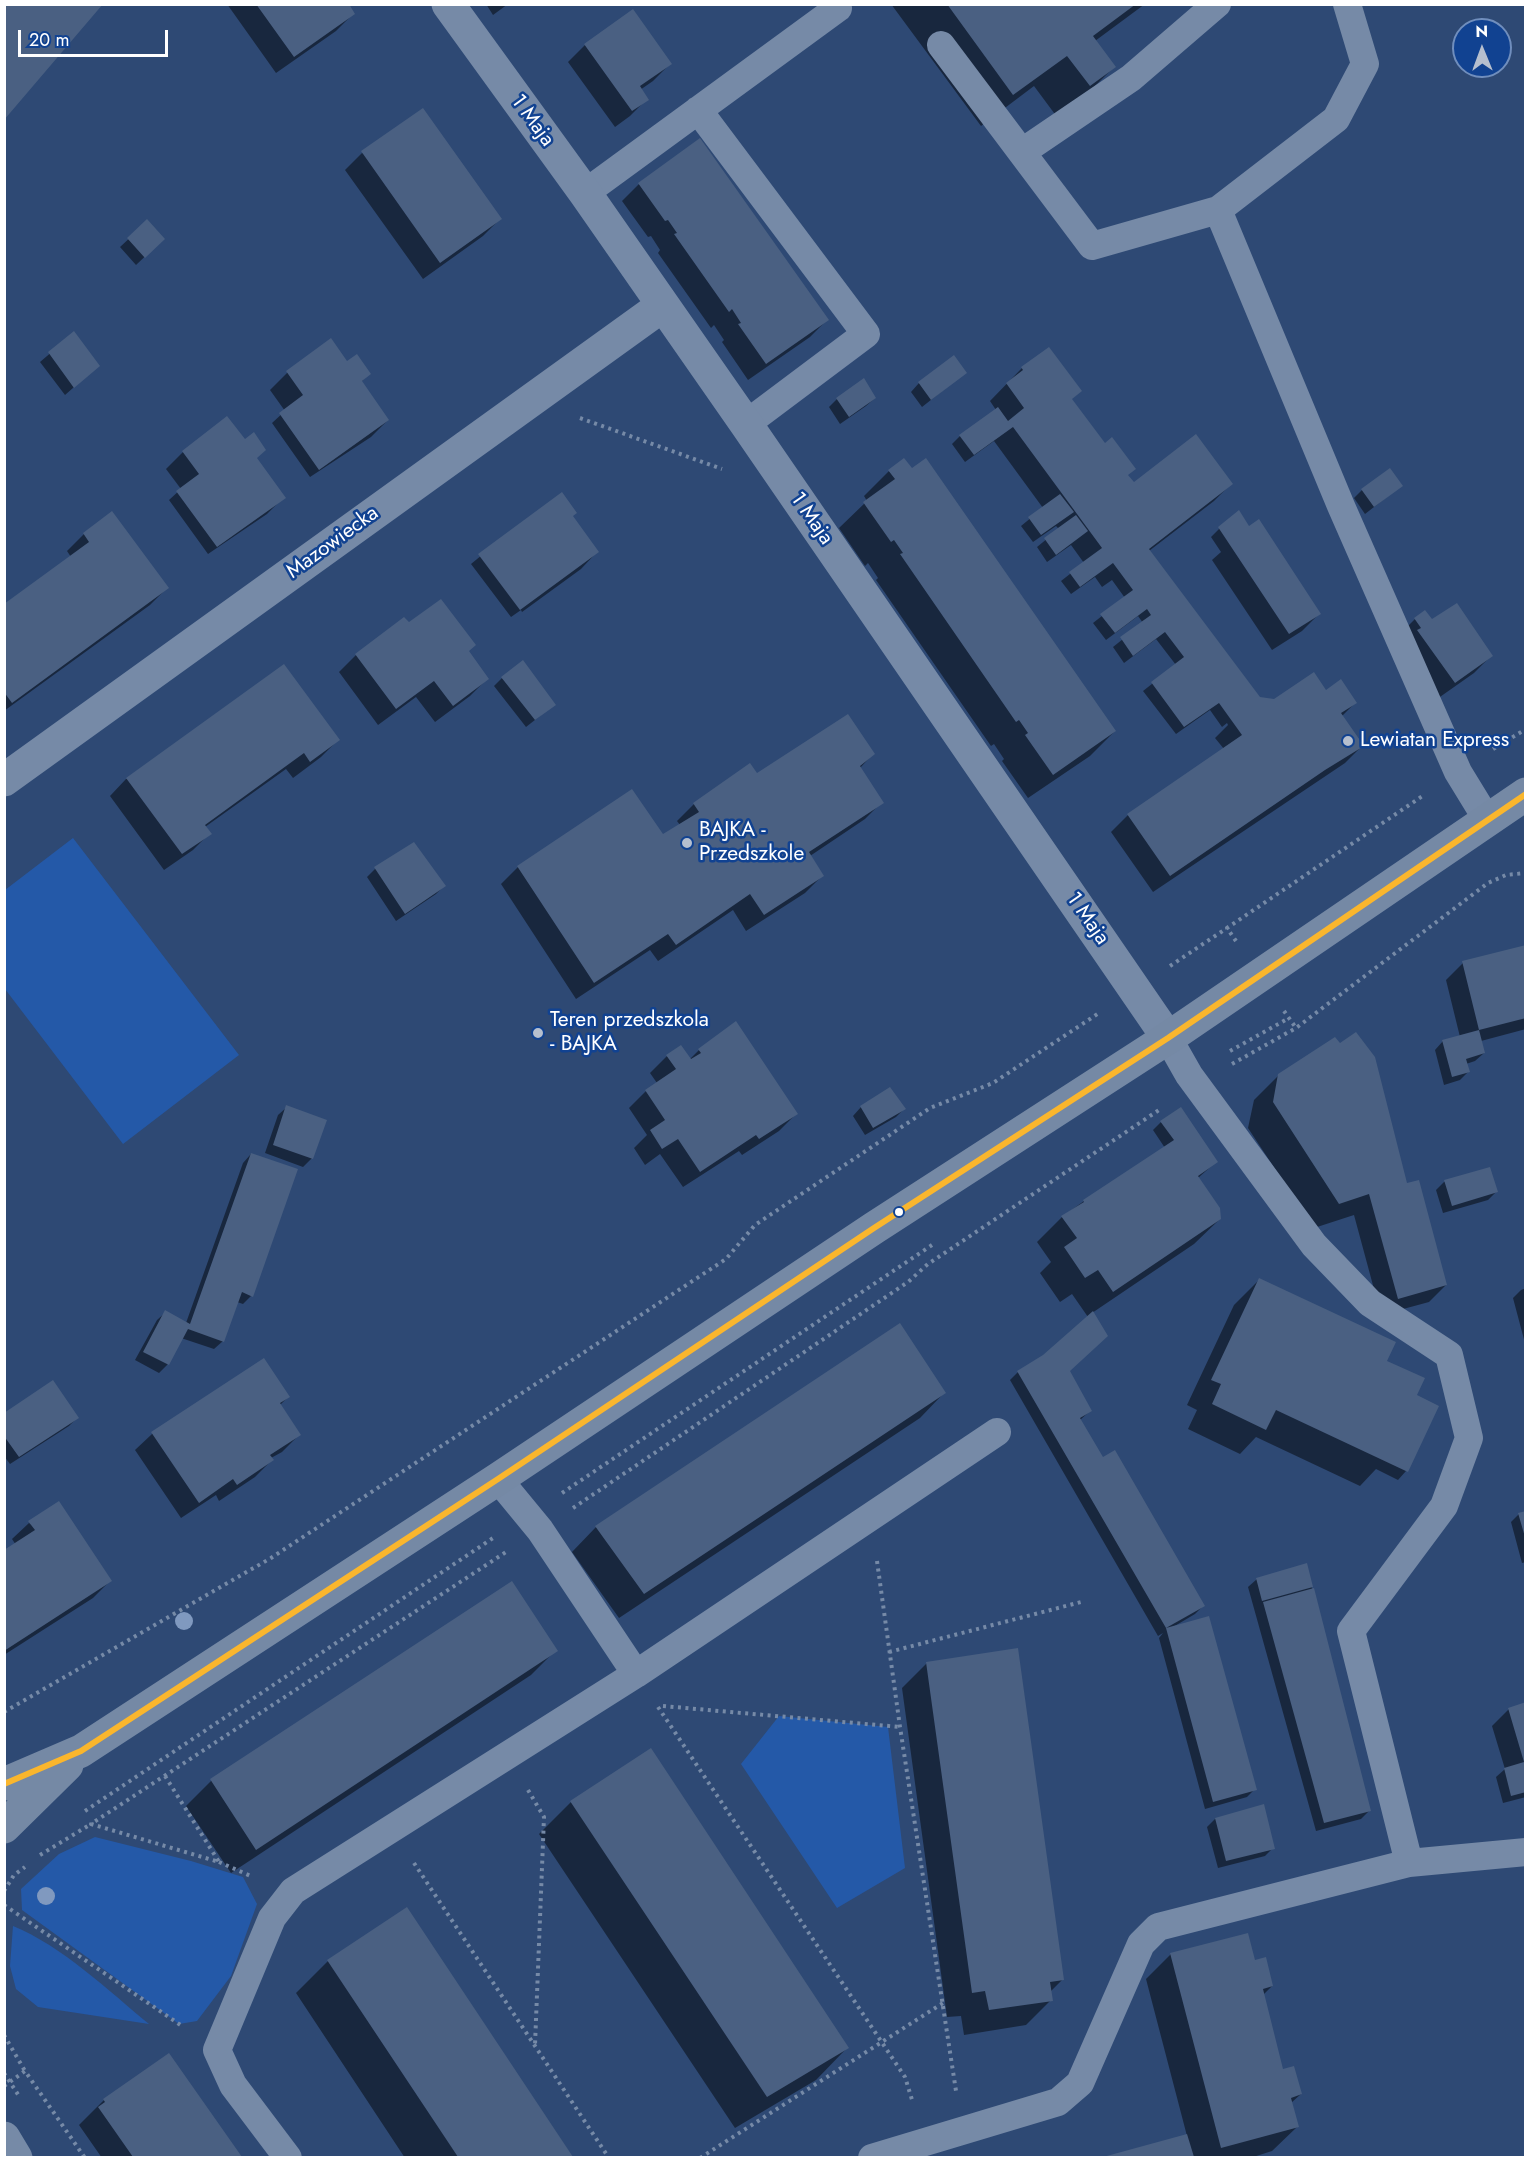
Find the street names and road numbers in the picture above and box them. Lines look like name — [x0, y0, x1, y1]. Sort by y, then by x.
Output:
street label: 1 Maja — [505, 90, 559, 152]
street label: 1 Maja — [784, 488, 838, 550]
street label: Mazowiecka — [282, 501, 384, 585]
street label: 1 Maja — [1060, 888, 1114, 950]

